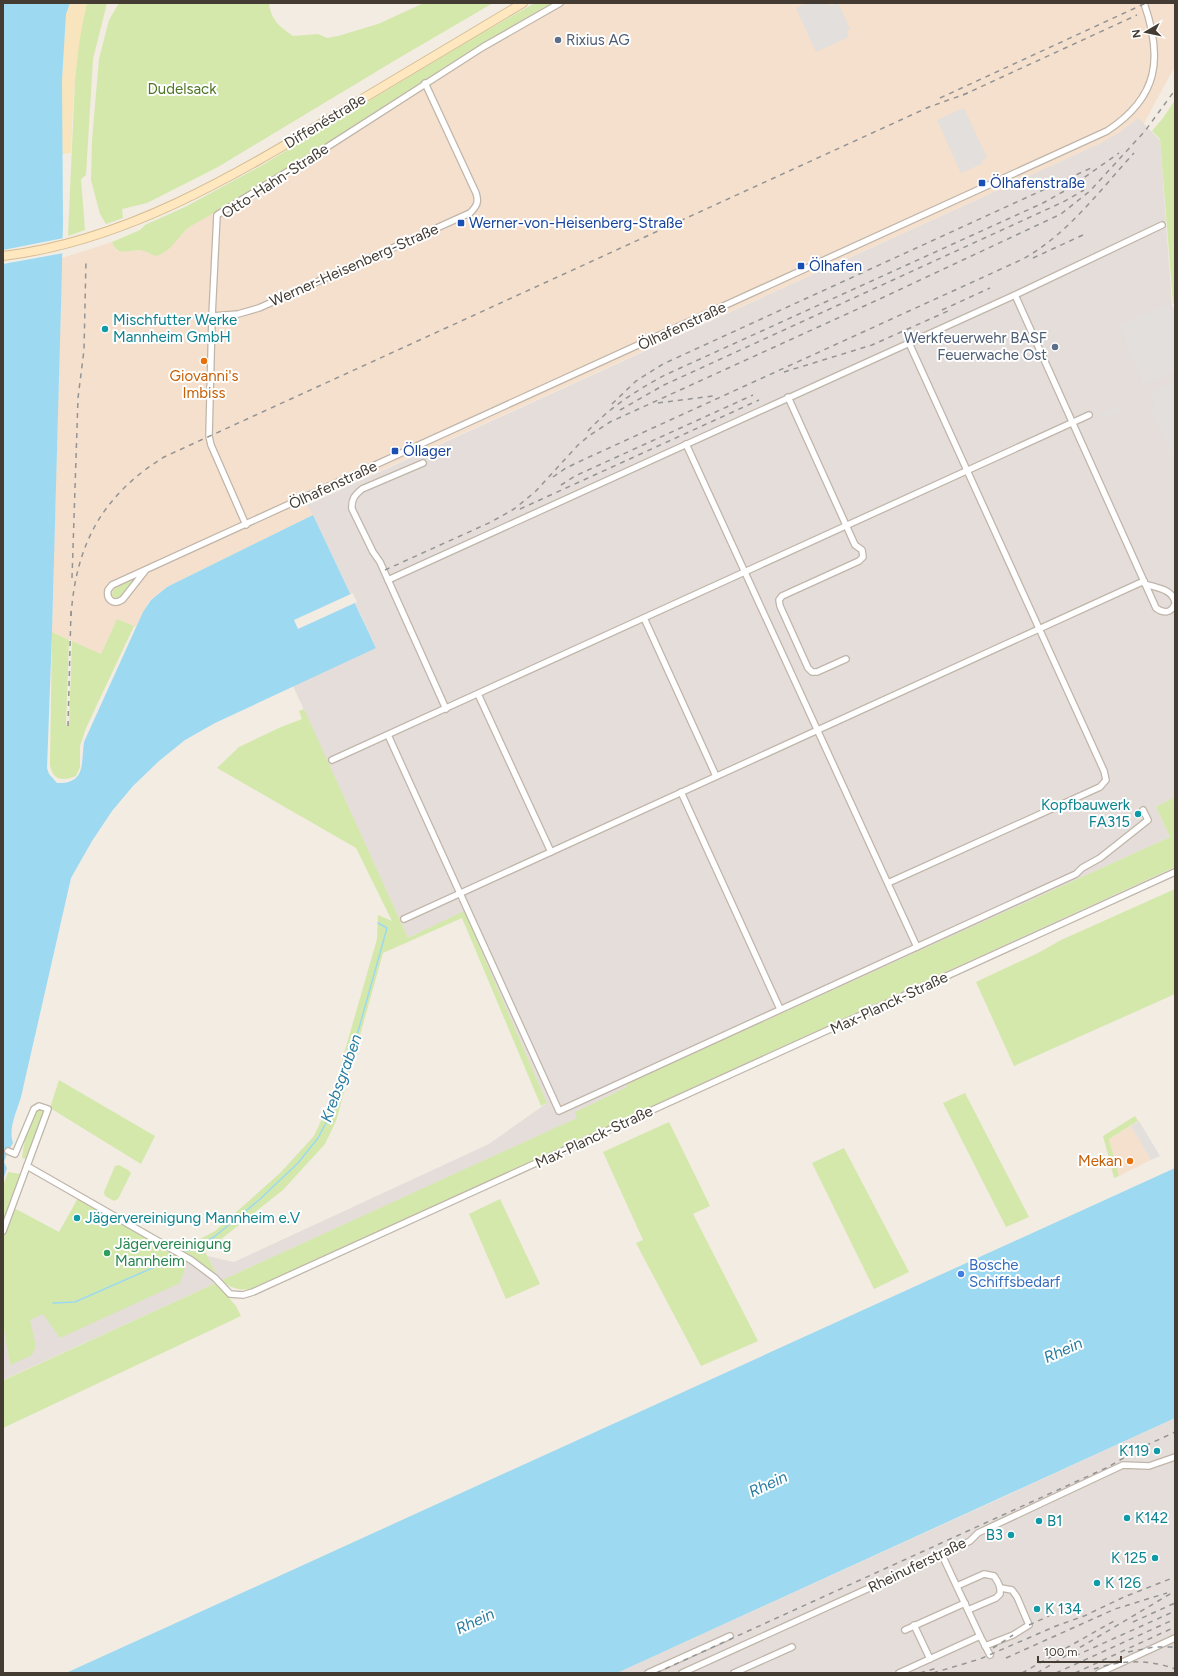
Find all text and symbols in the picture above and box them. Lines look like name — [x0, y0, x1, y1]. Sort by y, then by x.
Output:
north arrow — [1126, 12, 1166, 52]
text: N — [1130, 28, 1144, 39]
place label: Rixius AG — [566, 31, 630, 49]
marker: Rixius AG — [553, 35, 563, 45]
park label: Dudelsack — [147, 80, 217, 98]
street label: Diffenéstraße — [281, 90, 369, 152]
street label: Otto-Hahn-Straße — [218, 140, 332, 222]
place label: Ölhafenstraße — [990, 174, 1085, 192]
marker: Ölhafenstraße — [977, 178, 987, 188]
place label: Werner-von-Heisenberg-Straße — [469, 214, 683, 232]
marker: Werner-von-Heisenberg-Straße — [456, 218, 466, 228]
street label: Werner-Heisenberg-Straße — [267, 220, 441, 310]
place label: Ölhafen — [809, 257, 862, 275]
marker: Ölhafen — [796, 261, 806, 271]
street label: Ölhafenstraße — [635, 298, 729, 354]
place label: Mischfutter Werke Mannheim GmbH — [113, 311, 237, 346]
marker: Mischfutter Werke Mannheim GmbH — [100, 324, 110, 334]
place label: Werkfeuerwehr BASF Feuerwache Ost — [904, 329, 1047, 364]
marker: Werkfeuerwehr BASF Feuerwache Ost — [1050, 342, 1060, 352]
marker: Giovanni's Imbiss — [199, 356, 209, 366]
place label: Giovanni's Imbiss — [170, 367, 238, 402]
place label: Öllager — [403, 442, 451, 460]
marker: Öllager — [390, 446, 400, 456]
street label: Ölhafenstraße — [286, 457, 380, 513]
place label: Kopfbauwerk FA315 — [1041, 796, 1131, 831]
marker: Kopfbauwerk FA315 — [1133, 809, 1143, 819]
street label: Max-Planck-Straße — [827, 968, 951, 1038]
water label: Krebsgraben — [316, 1031, 366, 1125]
street label: Max-Planck-Straße — [532, 1102, 656, 1172]
place label: Mekan — [1078, 1152, 1122, 1170]
marker: Mekan — [1125, 1156, 1135, 1166]
place label: Jägervereinigung Mannheim e.V — [85, 1209, 301, 1227]
marker: Jägervereinigung Mannheim e.V — [72, 1213, 82, 1223]
place label: Jägervereinigung Mannheim — [115, 1235, 231, 1270]
marker: Jägervereinigung Mannheim — [102, 1248, 112, 1258]
place label: Bosche Schiffsbedarf — [969, 1256, 1061, 1291]
marker: Bosche Schiffsbedarf — [956, 1269, 966, 1279]
water label: Rhein — [1041, 1333, 1085, 1367]
place label: K119 — [1119, 1442, 1149, 1460]
marker: K119 — [1152, 1446, 1162, 1456]
water label: Rhein — [746, 1467, 790, 1501]
place label: K142 — [1135, 1509, 1168, 1527]
place label: B1 — [1047, 1512, 1062, 1530]
marker: K142 — [1122, 1513, 1132, 1523]
marker: B1 — [1034, 1516, 1044, 1526]
place label: B3 — [986, 1526, 1003, 1544]
marker: B3 — [1006, 1530, 1016, 1540]
street label: Rheinuferstraße — [865, 1533, 969, 1597]
place label: K 125 — [1111, 1549, 1147, 1567]
marker: K 125 — [1150, 1553, 1160, 1563]
place label: K 126 — [1105, 1574, 1141, 1592]
marker: K 126 — [1092, 1578, 1102, 1588]
place label: K 134 — [1045, 1600, 1082, 1618]
water label: Rhein — [453, 1604, 497, 1638]
marker: K 134 — [1032, 1604, 1042, 1614]
scale bar — [1038, 1638, 1121, 1664]
text: 100 m — [1044, 1645, 1078, 1659]

